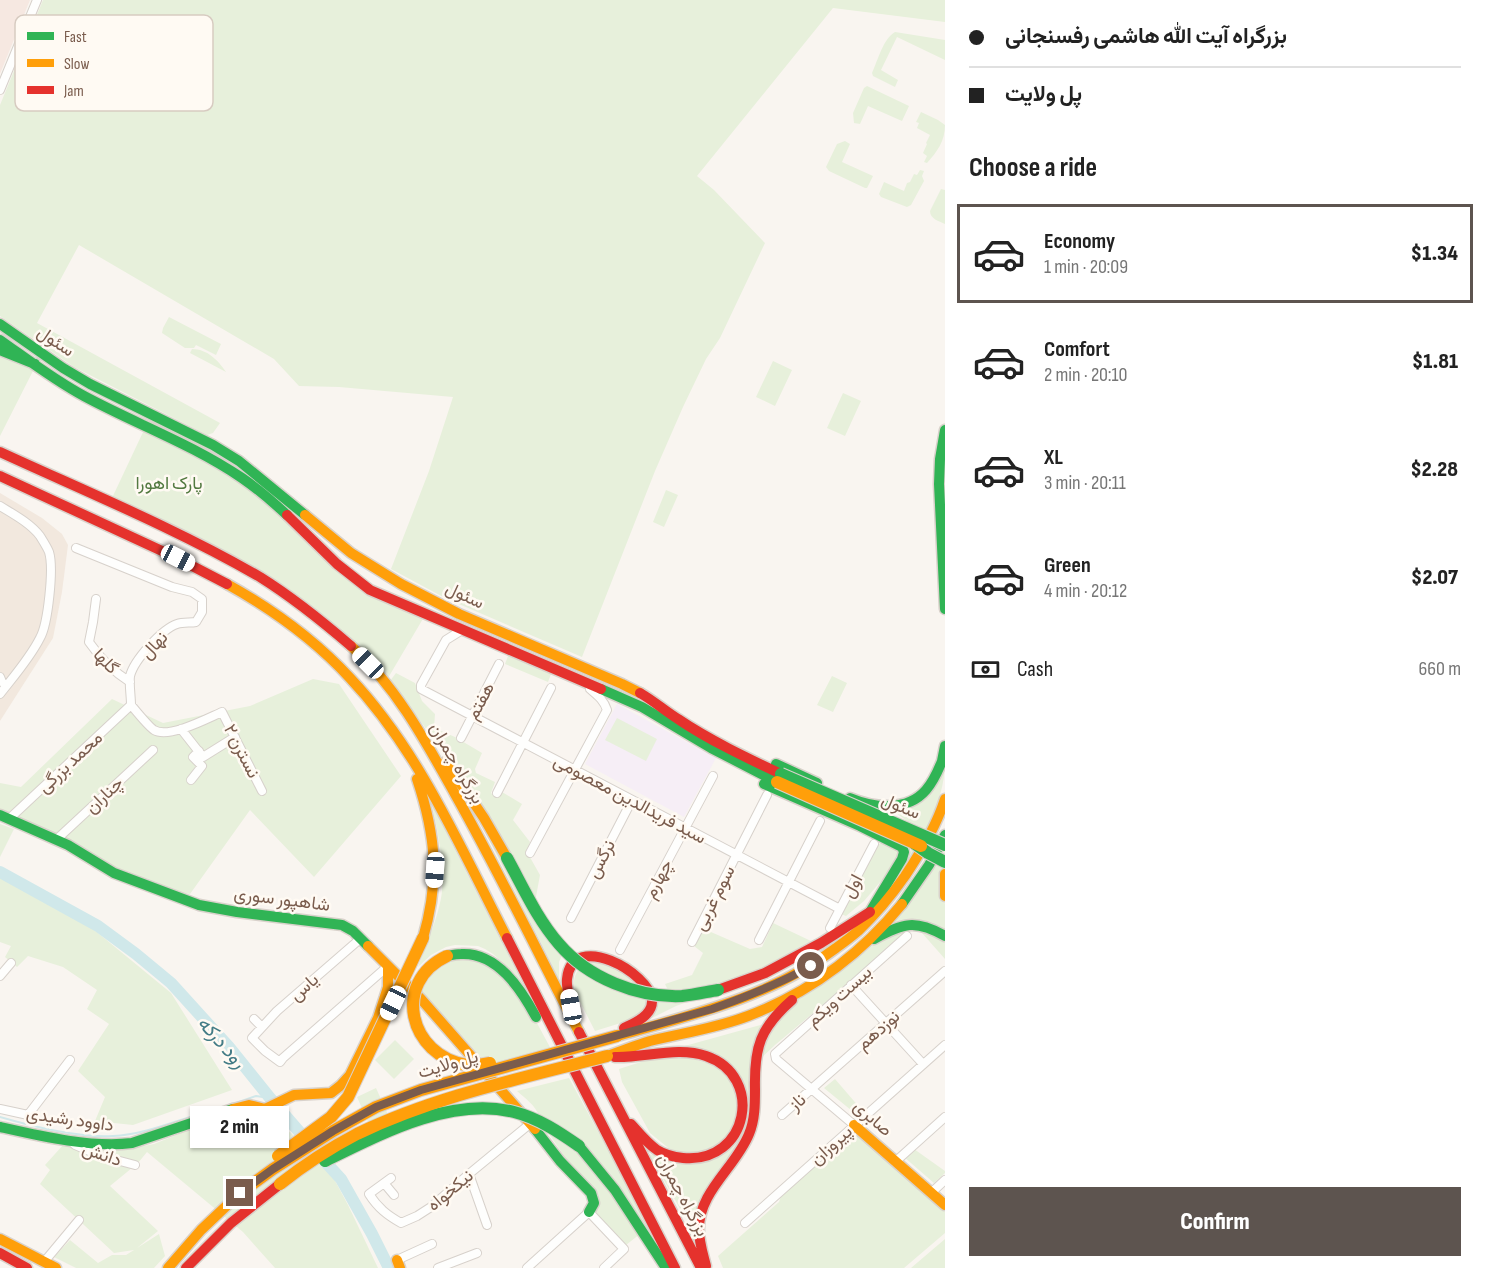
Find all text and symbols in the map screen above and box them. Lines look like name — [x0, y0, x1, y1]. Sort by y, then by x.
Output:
legend — [15, 15, 213, 111]
text: بزرگراه آیت الله هاشمی رفسنجانی — [1005, 23, 1287, 50]
text: Fast — [64, 28, 87, 47]
text: Slow — [64, 55, 89, 74]
text: پل ولایت — [1005, 81, 1082, 108]
text: Jam — [63, 82, 84, 101]
text: Choose a ride — [969, 152, 1097, 184]
icon: car — [972, 227, 1026, 281]
text: Economy — [1044, 228, 1115, 255]
text: $1.34 — [1411, 240, 1458, 267]
text: 1 min · 20:09 — [1044, 255, 1128, 279]
street label: سئول — [33, 321, 78, 361]
icon: car — [972, 335, 1026, 389]
text: Comfort — [1044, 336, 1110, 363]
text: $1.81 — [1412, 348, 1458, 375]
text: 2 min · 20:10 — [1044, 363, 1128, 387]
icon: car — [972, 443, 1026, 497]
text: XL — [1044, 444, 1063, 471]
text: $2.28 — [1410, 456, 1458, 483]
text: 3 min · 20:11 — [1044, 471, 1126, 495]
park label: پارک اهورا — [135, 473, 203, 495]
car — [158, 542, 198, 574]
icon: car — [972, 551, 1026, 605]
text: Green — [1044, 552, 1091, 579]
text: $2.07 — [1411, 564, 1458, 591]
street label: سئول — [442, 577, 487, 613]
text: 4 min · 20:12 — [1044, 579, 1127, 603]
street label: نهال — [136, 627, 172, 664]
street label: گلها — [89, 644, 123, 678]
car — [349, 644, 387, 682]
icon: cash — [969, 653, 1002, 686]
text: Cash — [1017, 656, 1053, 683]
text: 660 m — [1419, 657, 1461, 681]
street label: هفتم — [462, 679, 500, 724]
street label: بزرگراه چمران — [424, 719, 488, 808]
street label: نسترن ۲ — [219, 721, 264, 782]
street label: محمد بزرگی — [34, 727, 107, 798]
street label: سید فریدالدین معصومی — [550, 750, 710, 849]
street label: چناران — [81, 773, 128, 819]
street label: سئول — [878, 789, 923, 824]
street label: نرگس — [583, 836, 620, 882]
car — [425, 851, 445, 889]
street label: چهارم — [639, 856, 678, 903]
street label: سوم غربی — [689, 862, 741, 935]
street label: اول — [838, 871, 867, 902]
street label: شاهپور سوری — [232, 883, 331, 917]
route start — [797, 952, 824, 979]
street label: بیست ویکم — [802, 962, 877, 1032]
street label: یاس — [286, 969, 323, 1006]
car — [377, 983, 409, 1023]
car — [559, 988, 583, 1026]
street label: نوزدهم — [852, 1006, 905, 1056]
water label: رود درکه — [192, 1011, 251, 1074]
street label: پل ولایت — [416, 1046, 481, 1084]
street label: ناز — [784, 1089, 810, 1116]
street label: صابری — [849, 1096, 896, 1141]
street label: داوود رشیدی — [25, 1103, 115, 1136]
callout: 2 min — [190, 1106, 290, 1148]
text: 2 min — [220, 1115, 259, 1139]
street label: پیروزان — [806, 1121, 857, 1170]
street label: دانش — [79, 1138, 124, 1171]
street label: بزرگراه چمران — [651, 1151, 713, 1240]
street label: نیکخواه — [423, 1165, 478, 1216]
route end — [226, 1179, 253, 1206]
button: Confirm — [969, 1187, 1461, 1256]

